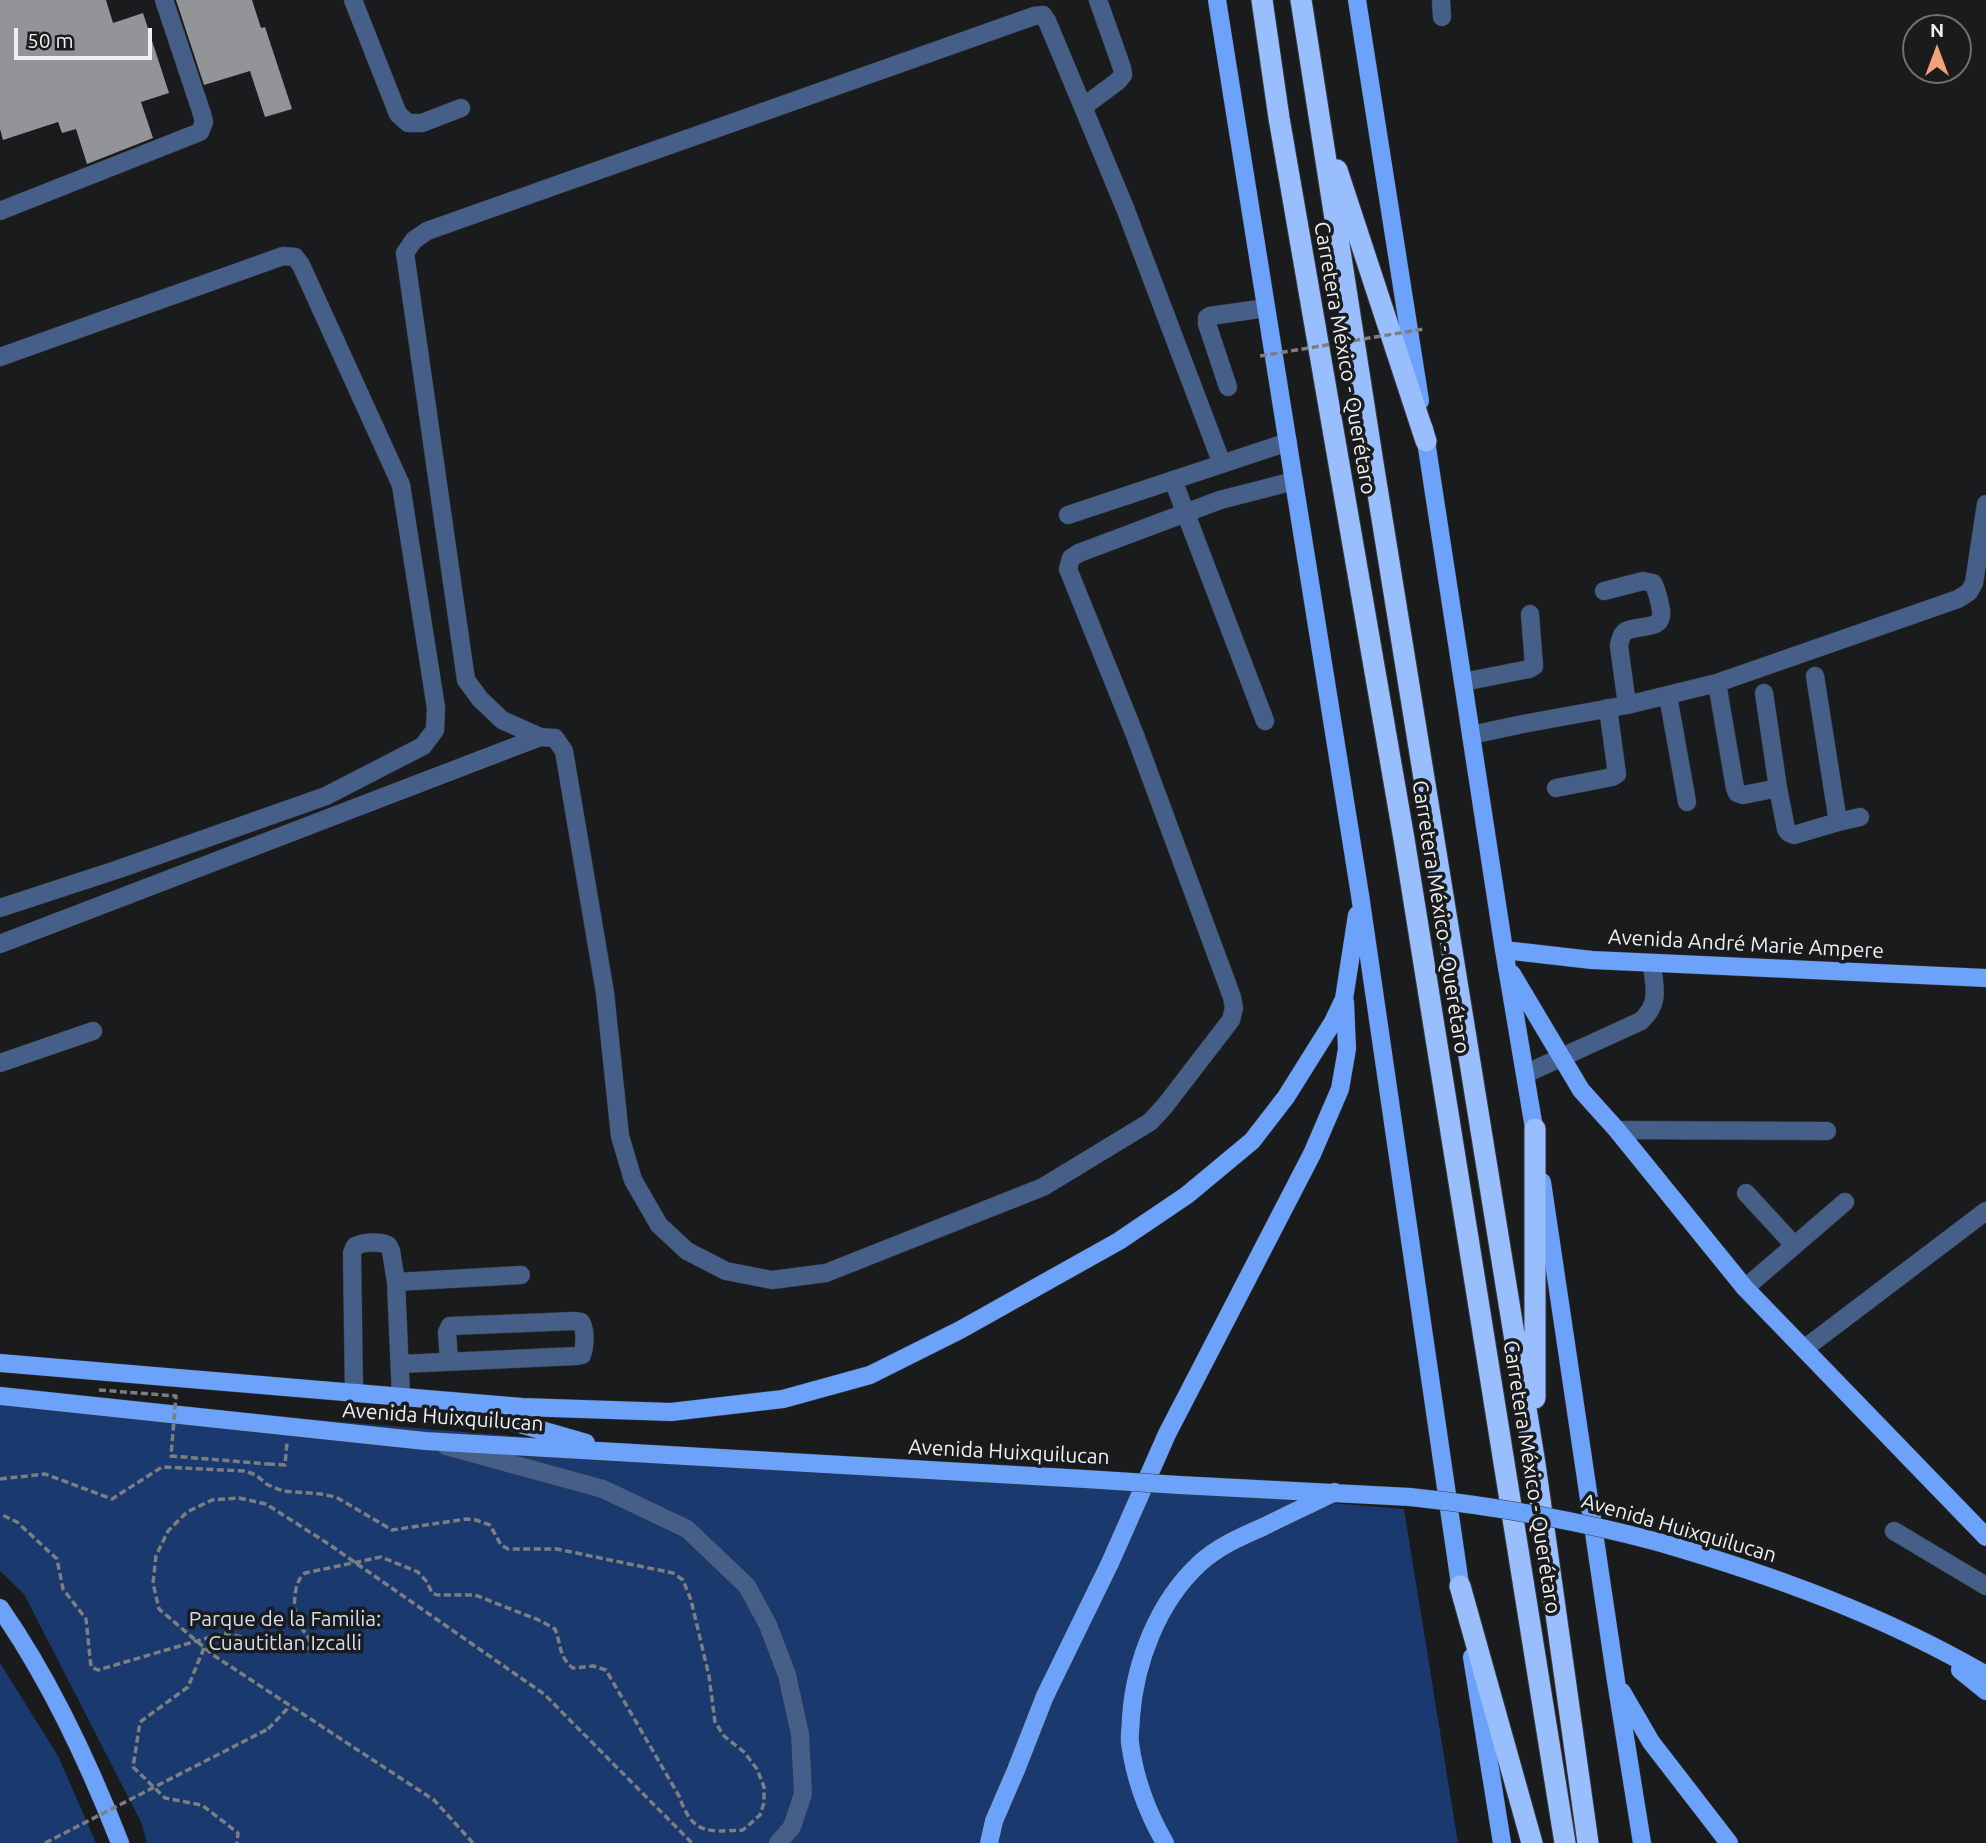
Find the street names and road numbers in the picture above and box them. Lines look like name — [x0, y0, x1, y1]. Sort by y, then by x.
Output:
street label: Carretera México - Querétaro — [1309, 220, 1381, 496]
street label: Carretera México - Querétaro — [1407, 779, 1475, 1055]
street label: Avenida André Marie Ampere — [1607, 924, 1885, 964]
street label: Carretera México - Querétaro — [1498, 1339, 1566, 1615]
street label: Avenida Huixquilucan — [342, 1397, 544, 1437]
street label: Avenida Huixquilucan — [908, 1434, 1110, 1470]
street label: Avenida Huixquilucan — [1579, 1488, 1779, 1568]

